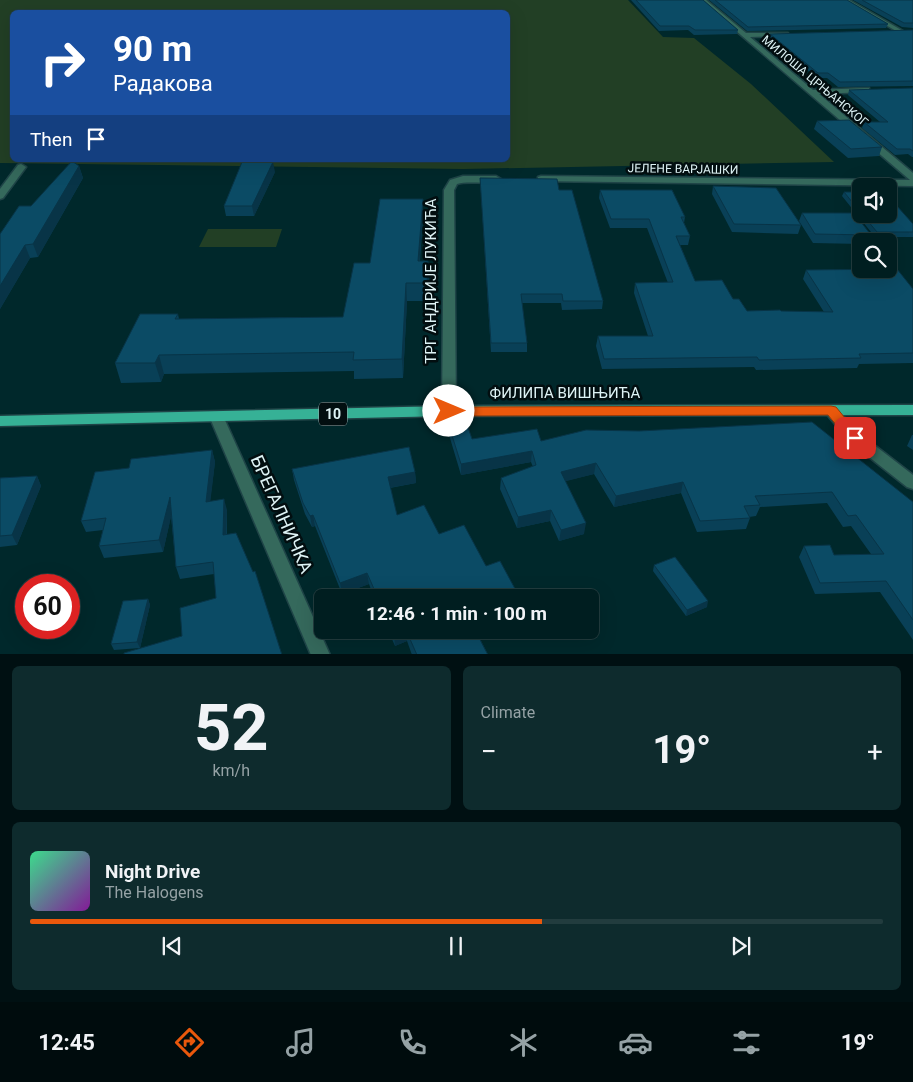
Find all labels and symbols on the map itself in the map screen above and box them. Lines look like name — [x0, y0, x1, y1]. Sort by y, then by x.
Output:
street label: МИЛОША ЦРЊАНСКОГ — [759, 33, 871, 130]
street label: ЈЕЛЕНЕ ВАРЈАШКИ — [628, 161, 738, 177]
street label: ТРГ АНДРИЈЕ ЛУКИЋА — [422, 198, 440, 364]
position arrow — [422, 384, 474, 436]
street label: ФИЛИПА ВИШЊИЋА — [490, 384, 641, 402]
road number: 10 — [319, 402, 347, 426]
pin — [834, 417, 876, 459]
street label: БРЕГАЛНИЧКА — [247, 452, 318, 576]
speed limit sign: 60 — [15, 574, 80, 639]

